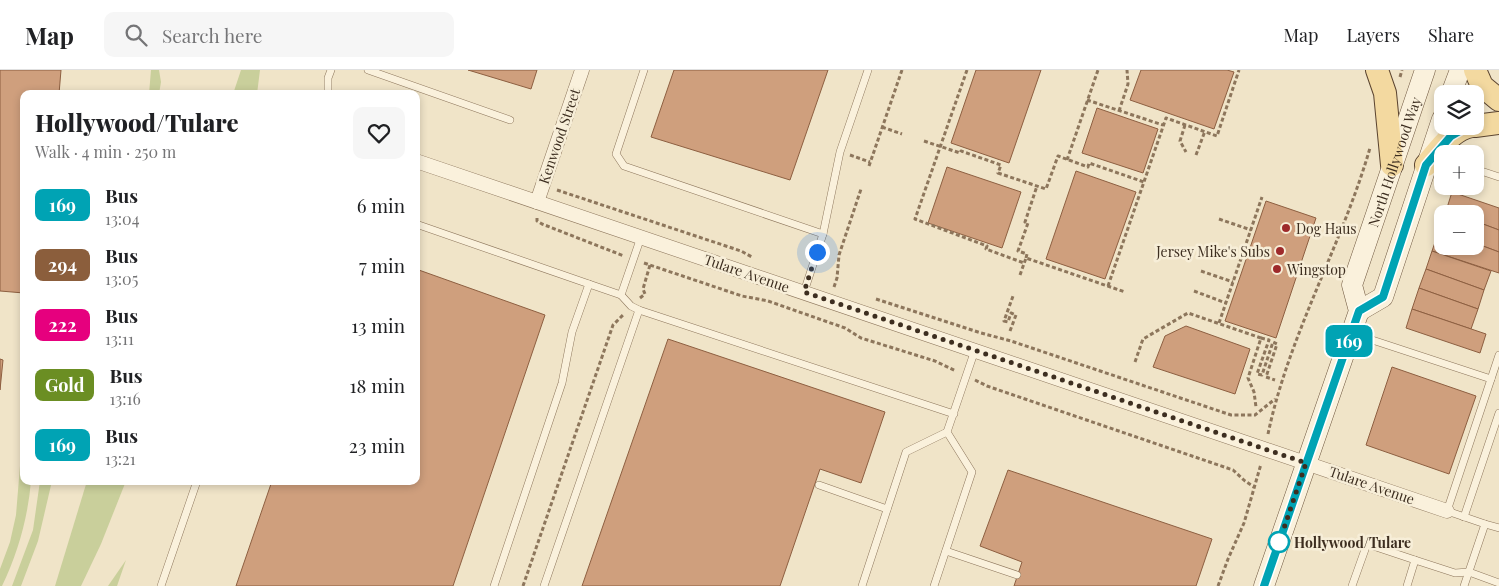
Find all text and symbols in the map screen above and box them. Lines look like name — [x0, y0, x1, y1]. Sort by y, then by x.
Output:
search box — [104, 12, 454, 57]
text: Map — [25, 19, 74, 51]
icon: search — [122, 21, 150, 49]
text: Search here — [162, 22, 262, 48]
text: Map — [1283, 23, 1318, 47]
text: Layers — [1346, 23, 1400, 47]
text: Share — [1428, 23, 1474, 47]
street label: Kenwood Street — [534, 85, 585, 186]
map controls — [1434, 85, 1484, 255]
button: layers — [1434, 85, 1484, 135]
street label: North Hollywood Way — [1363, 94, 1425, 229]
text: Hollywood/Tulare — [35, 106, 239, 138]
button: heart — [353, 107, 405, 159]
text: Walk · 4 min · 250 m — [35, 141, 176, 162]
button: + — [1434, 145, 1484, 195]
text: Bus — [105, 182, 138, 208]
text: 6 min — [357, 192, 405, 218]
text: 169 — [49, 193, 76, 217]
button: − — [1434, 205, 1484, 255]
text: 13:04 — [105, 208, 140, 229]
place label: Dog Haus — [1296, 219, 1357, 238]
marker: Dog Haus — [1280, 222, 1292, 234]
your location — [805, 240, 830, 265]
text: Bus — [105, 242, 138, 268]
place label: Jersey Mike's Subs — [1155, 242, 1270, 261]
marker: Jersey Mike's Subs — [1274, 245, 1286, 257]
street label: Tulare Avenue — [702, 250, 792, 296]
text: 7 min — [359, 252, 405, 278]
text: 294 — [48, 253, 77, 277]
place label: Wingstop — [1286, 260, 1346, 279]
marker: Wingstop — [1271, 263, 1283, 275]
text: 13:05 — [105, 268, 138, 289]
text: Bus — [105, 302, 138, 328]
text: 13 min — [351, 312, 405, 338]
text: 222 — [48, 313, 77, 337]
line badge: 169 — [1320, 325, 1378, 357]
text: 13:11 — [105, 328, 134, 349]
text: 169 — [1336, 329, 1362, 353]
text: Bus — [109, 362, 142, 388]
text: 18 min — [350, 372, 405, 398]
text: Gold — [45, 373, 84, 397]
text: 13:16 — [109, 388, 141, 409]
text: Bus — [105, 422, 138, 448]
text: 23 min — [349, 432, 405, 458]
text: 169 — [49, 433, 76, 457]
text: 13:21 — [105, 448, 136, 469]
street label: Tulare Avenue — [1327, 462, 1417, 508]
marker: Hollywood/Tulare — [1268, 531, 1290, 553]
place label: Hollywood/Tulare — [1294, 533, 1411, 552]

